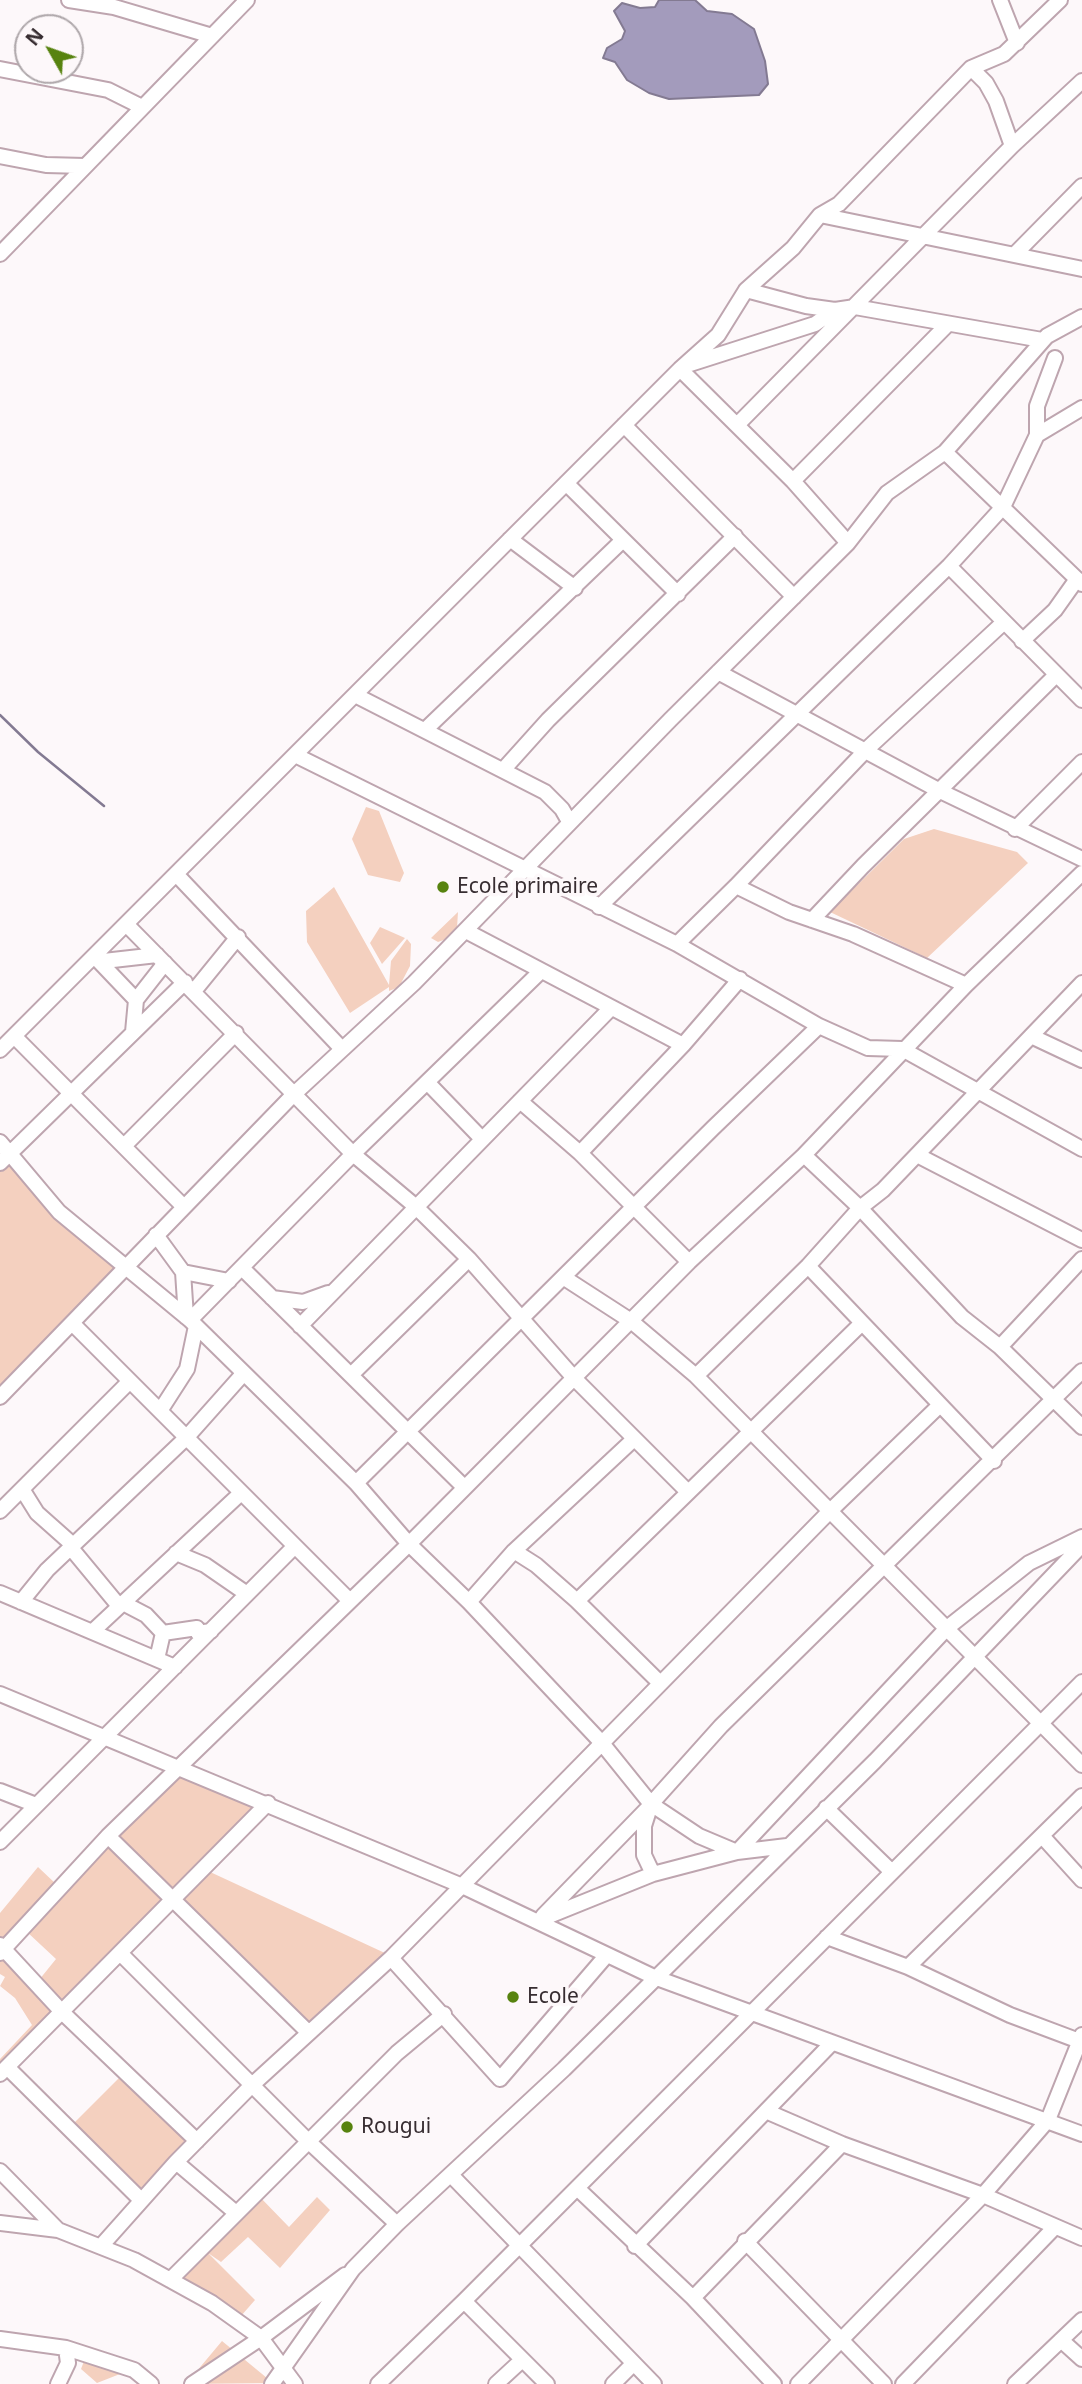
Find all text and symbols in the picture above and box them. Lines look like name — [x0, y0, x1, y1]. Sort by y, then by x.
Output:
north arrow — [14, 14, 84, 84]
text: N — [20, 23, 49, 51]
place label: Ecole primaire — [457, 874, 598, 900]
marker: Ecole primaire — [435, 879, 451, 895]
place label: Ecole — [527, 1984, 579, 2010]
marker: Ecole — [505, 1989, 521, 2005]
place label: Rougui — [361, 2114, 431, 2140]
marker: Rougui — [339, 2119, 355, 2135]

